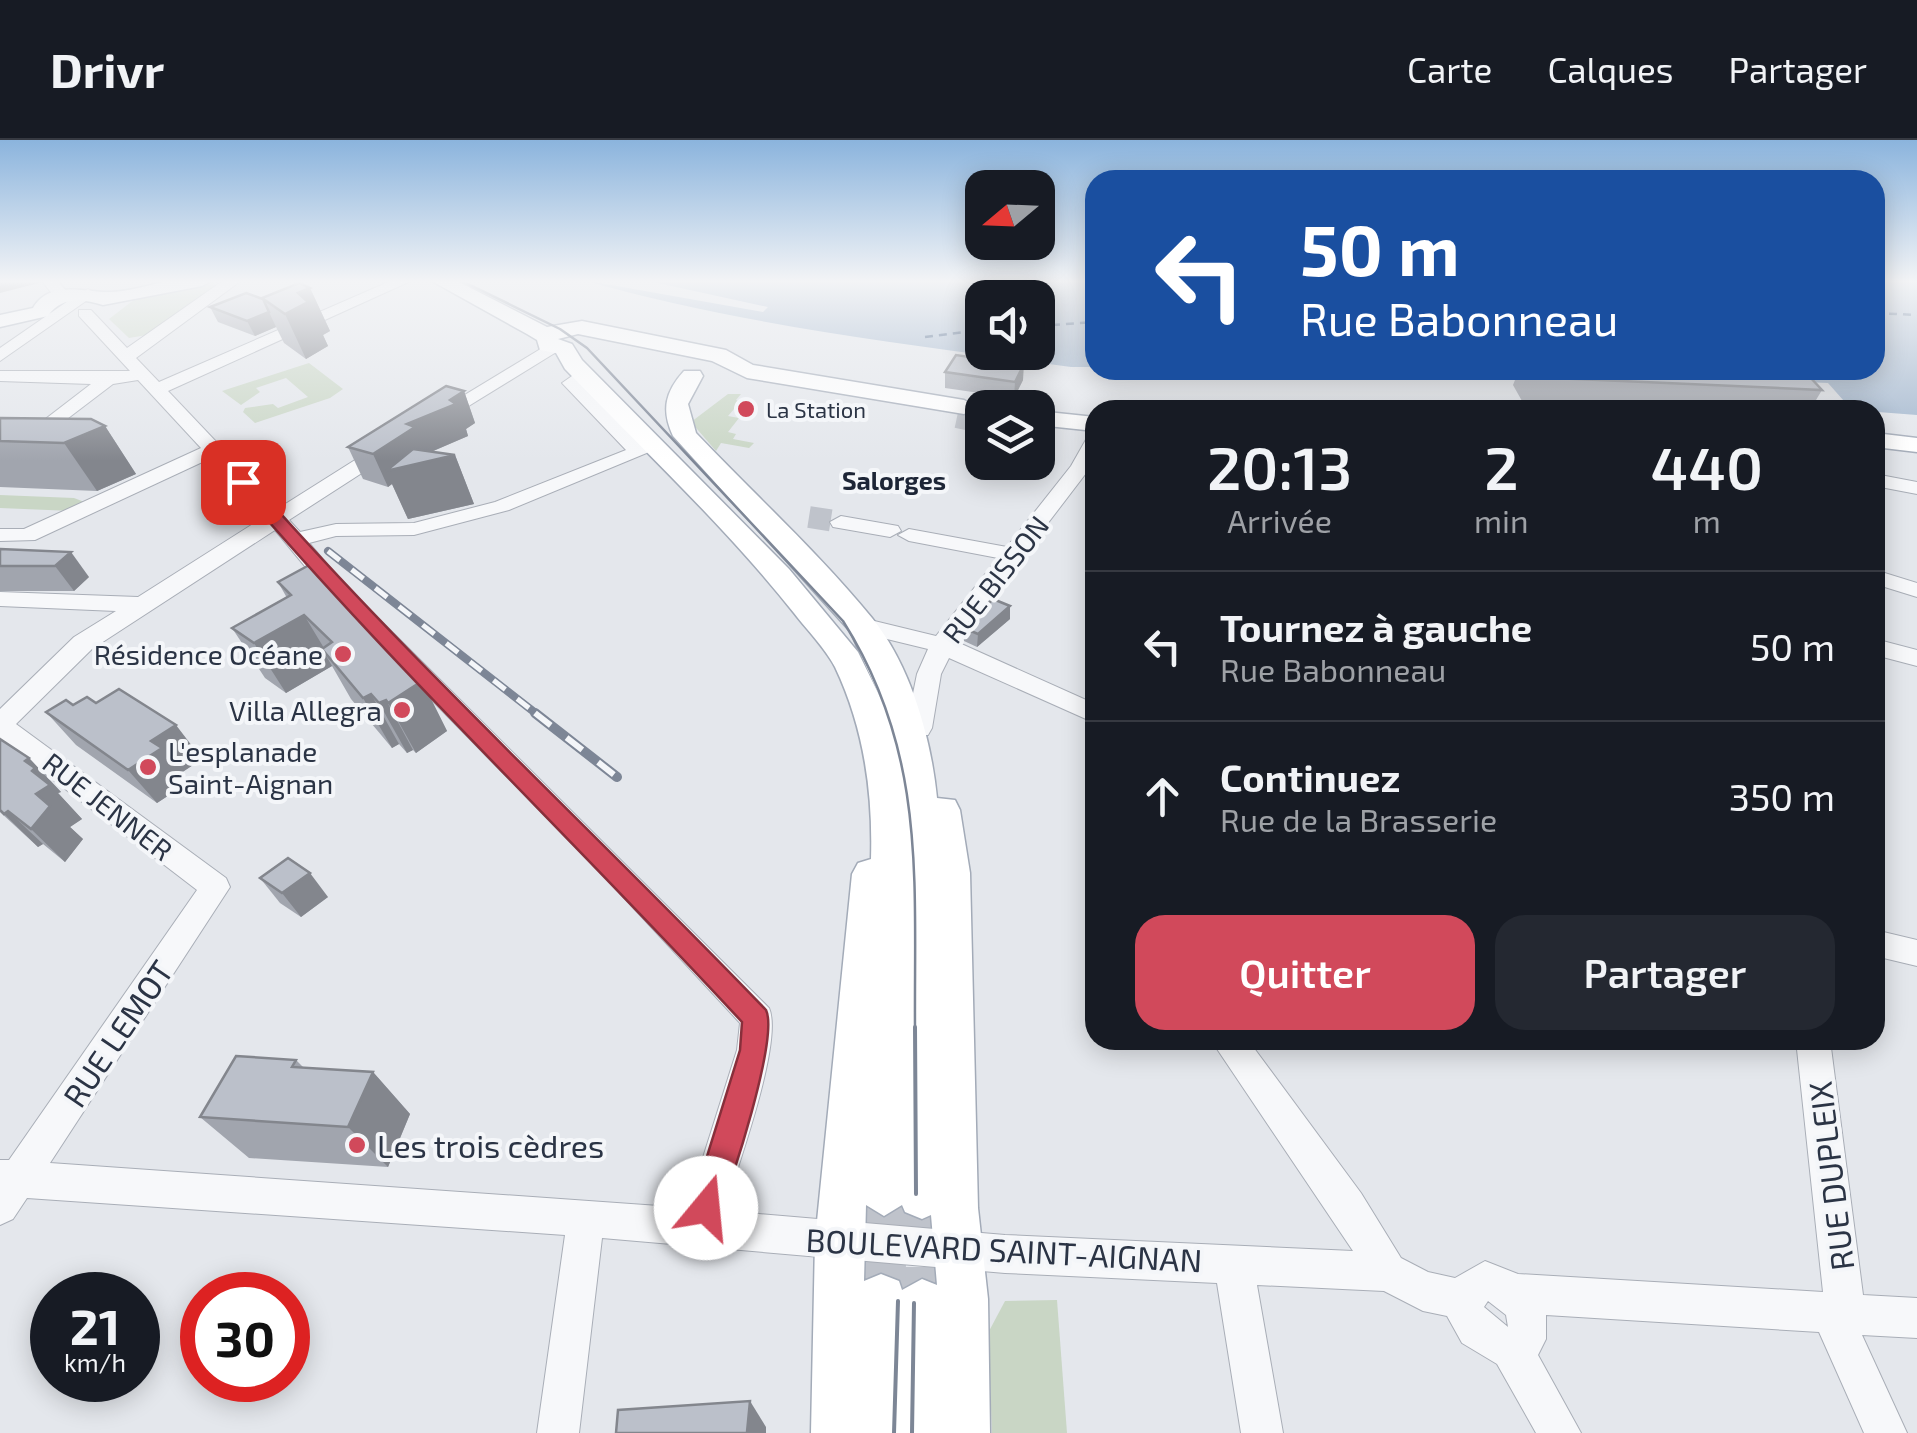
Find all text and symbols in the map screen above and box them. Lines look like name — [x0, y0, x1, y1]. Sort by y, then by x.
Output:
text: Drivr — [50, 40, 164, 98]
text: Carte — [1407, 48, 1492, 90]
text: Calques — [1547, 48, 1673, 90]
text: Partager — [1728, 48, 1867, 90]
north arrow — [965, 170, 1055, 260]
map controls — [965, 170, 1055, 480]
text: 50 m — [1300, 206, 1460, 290]
icon: left — [1135, 210, 1265, 340]
button: sound — [965, 280, 1055, 370]
text: Rue Babonneau — [1300, 291, 1618, 345]
button: layers — [965, 390, 1055, 480]
place label: La Station — [766, 396, 866, 422]
marker: La Station — [735, 398, 757, 420]
text: 20:13 — [1207, 430, 1352, 502]
text: 2 — [1484, 430, 1519, 502]
text: 440 — [1651, 430, 1763, 502]
pin — [201, 440, 286, 525]
icon: arrive — [216, 455, 271, 510]
district label: Salorges — [842, 465, 946, 495]
text: Arrivée — [1227, 501, 1332, 539]
text: min — [1474, 501, 1529, 539]
text: m — [1693, 501, 1721, 539]
street label: RUE BISSON — [935, 508, 1055, 650]
text: Tournez à gauche — [1220, 604, 1532, 650]
icon: left — [1135, 619, 1190, 674]
text: 50 m — [1750, 623, 1835, 669]
place label: Résidence Océane — [94, 637, 323, 671]
marker: Résidence Océane — [332, 643, 354, 665]
text: Rue Babonneau — [1220, 650, 1446, 688]
place label: Villa Allegra — [229, 693, 382, 727]
marker: Villa Allegra — [391, 699, 413, 721]
place label: L'esplanade Saint-Aignan — [168, 734, 333, 800]
street label: RUE JENNER — [36, 745, 180, 867]
text: Continuez — [1220, 754, 1400, 800]
marker: L'esplanade Saint-Aignan — [137, 756, 159, 778]
icon: ahead — [1135, 769, 1190, 824]
text: 350 m — [1729, 773, 1835, 819]
text: Rue de la Brasserie — [1220, 800, 1497, 838]
button: Quitter — [1135, 915, 1475, 1030]
button: Partager — [1495, 915, 1835, 1030]
street label: RUE LEMOT — [54, 953, 180, 1113]
street label: RUE DUPLEIX — [1800, 1079, 1860, 1273]
place label: Les trois cèdres — [377, 1126, 604, 1164]
marker: Les trois cèdres — [346, 1134, 368, 1156]
position arrow — [654, 1156, 758, 1260]
street label: BOULEVARD SAINT-AIGNAN — [805, 1220, 1203, 1278]
speed limit sign: 30 — [180, 1272, 310, 1402]
text: 21 — [70, 1295, 120, 1355]
text: km/h — [64, 1347, 126, 1377]

